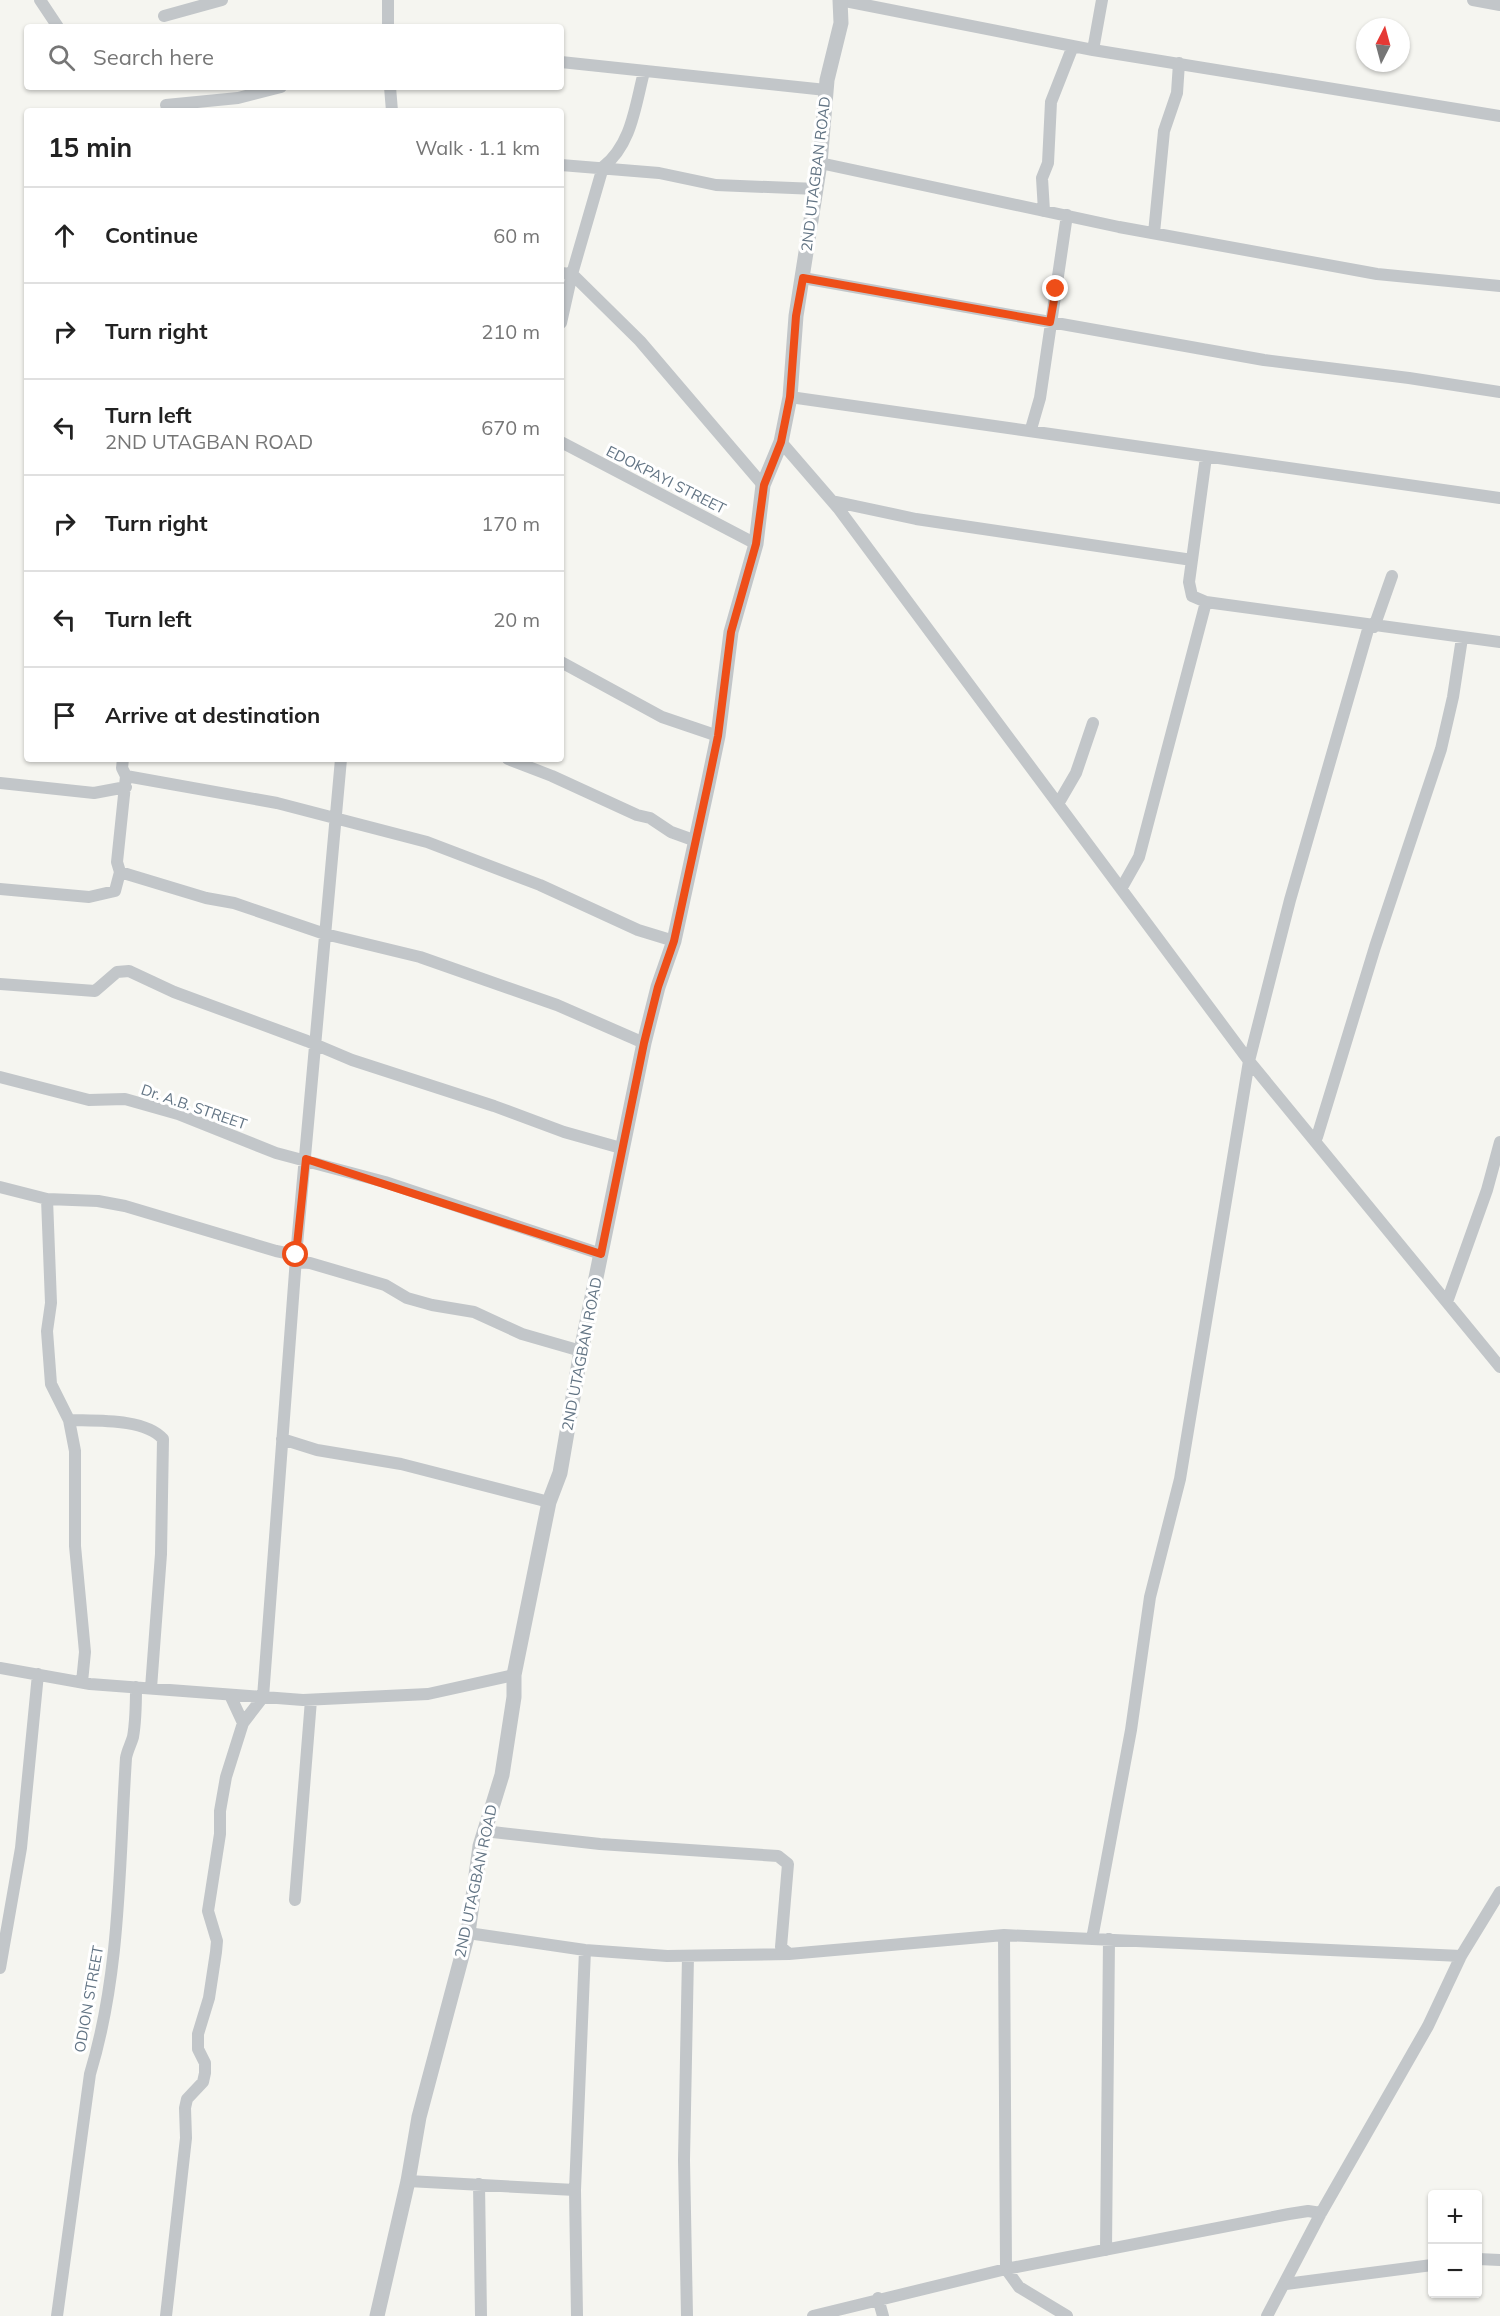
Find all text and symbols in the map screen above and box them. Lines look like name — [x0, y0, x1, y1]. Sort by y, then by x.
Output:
north arrow — [1356, 18, 1410, 72]
search box — [24, 24, 564, 90]
icon: search — [45, 41, 78, 74]
text: Search here — [93, 43, 214, 71]
street label: 2ND UTAGBAN ROAD — [797, 95, 834, 253]
text: 15 min — [48, 131, 132, 164]
text: Walk · 1.1 km — [415, 135, 540, 160]
icon: ahead — [48, 219, 81, 252]
text: Continue — [105, 221, 198, 249]
text: 60 m — [493, 223, 540, 248]
route end — [1042, 275, 1068, 301]
icon: right — [48, 315, 81, 348]
text: Turn right — [105, 317, 208, 345]
text: 210 m — [481, 319, 540, 344]
text: Turn left — [105, 401, 192, 429]
icon: left — [48, 411, 81, 444]
text: 670 m — [481, 415, 540, 440]
text: 2ND UTAGBAN ROAD — [105, 429, 313, 454]
street label: EDOKPAYI STREET — [603, 441, 729, 518]
icon: right — [48, 507, 81, 540]
text: Turn right — [105, 509, 208, 537]
text: 170 m — [481, 511, 540, 536]
icon: left — [48, 603, 81, 636]
text: Turn left — [105, 605, 192, 633]
text: 20 m — [493, 607, 540, 632]
icon: arrive — [48, 699, 81, 732]
text: Arrive at destination — [105, 701, 320, 729]
street label: Dr. A.B. STREET — [139, 1079, 250, 1134]
route start — [282, 1241, 308, 1267]
street label: 2ND UTAGBAN ROAD — [557, 1275, 606, 1432]
street label: 2ND UTAGBAN ROAD — [450, 1803, 501, 1959]
street label: ODION STREET — [70, 1944, 107, 2054]
map controls — [1428, 2190, 1482, 2298]
button: + — [1428, 2190, 1482, 2244]
button: − — [1428, 2244, 1482, 2298]

